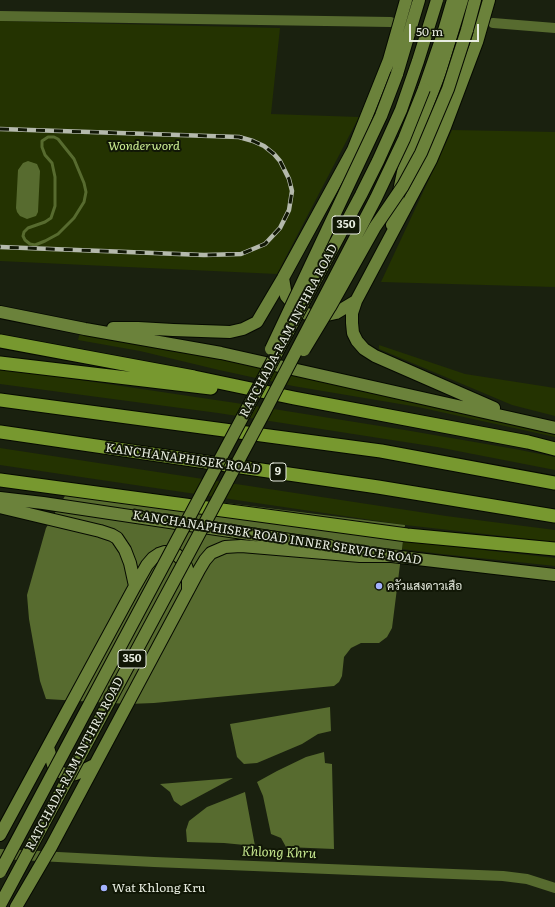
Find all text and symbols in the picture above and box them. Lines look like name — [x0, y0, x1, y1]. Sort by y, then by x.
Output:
scale bar — [411, 16, 481, 42]
text: 50 m — [416, 22, 443, 40]
park label: Wonderword — [108, 139, 180, 153]
road number: 350 — [332, 216, 360, 234]
street label: RATCHADA-RAM INTHRA ROAD — [237, 242, 341, 420]
street label: KANCHANAPHISEK ROAD — [104, 441, 262, 477]
road number: 9 — [270, 463, 286, 481]
street label: KANCHANAPHISEK ROAD INNER SERVICE ROAD — [132, 508, 422, 568]
place label: ครัวแสงดาวเสือ — [387, 579, 462, 593]
marker: ครัวแสงดาวเสือ — [374, 581, 384, 591]
road number: 350 — [118, 650, 146, 668]
street label: RATCHADA-RAM INTHRA ROAD — [23, 675, 127, 853]
water label: Khlong Khru — [241, 844, 317, 862]
place label: Wat Khlong Kru — [112, 881, 205, 895]
marker: Wat Khlong Kru — [99, 883, 109, 893]

